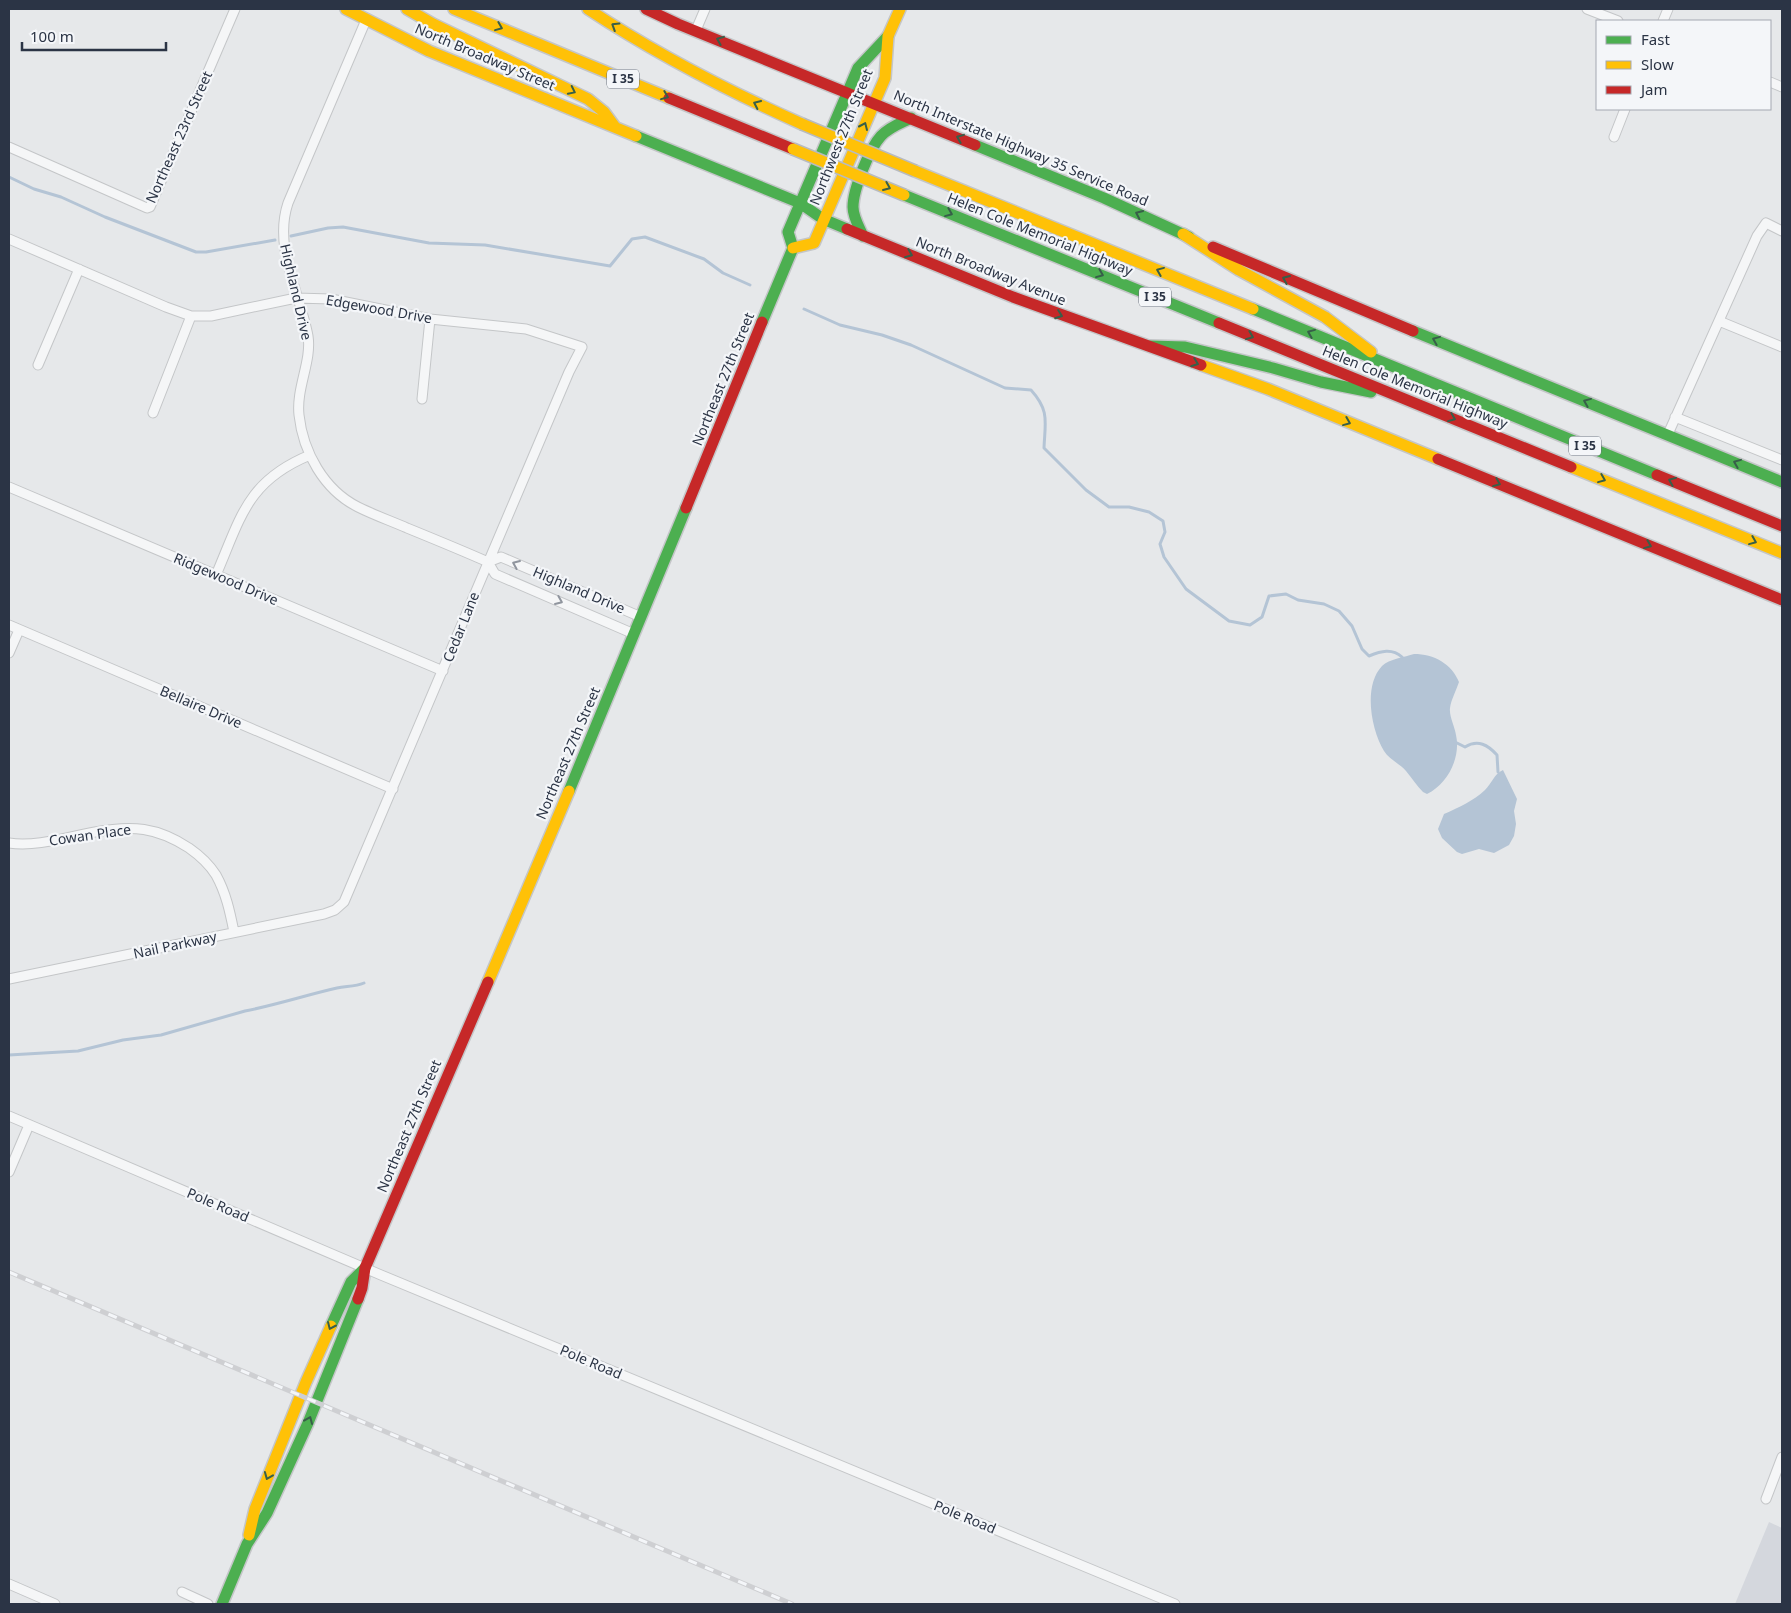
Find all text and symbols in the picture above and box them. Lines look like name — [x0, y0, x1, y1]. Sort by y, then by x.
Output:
street label: North Broadway Street — [412, 18, 558, 95]
scale bar — [22, 20, 166, 52]
legend — [1596, 20, 1771, 110]
one-way arrow — [494, 21, 503, 32]
one-way arrow — [611, 23, 620, 33]
text: 100 m — [30, 26, 74, 46]
text: Fast — [1641, 29, 1670, 49]
one-way arrow — [716, 35, 725, 46]
text: Slow — [1641, 54, 1674, 74]
street label: Northwest 27th Street — [805, 66, 877, 208]
street label: Northeast 23rd Street — [141, 68, 216, 206]
road number: I 35 — [607, 70, 639, 88]
text: Jam — [1639, 79, 1668, 99]
one-way arrow — [566, 85, 575, 95]
street label: North Interstate Highway 35 Service Road — [891, 85, 1152, 210]
one-way arrow — [660, 89, 669, 100]
one-way arrow — [754, 101, 763, 111]
one-way arrow — [857, 122, 868, 131]
one-way arrow — [956, 134, 965, 145]
one-way arrow — [882, 181, 891, 192]
street label: Helen Cole Memorial Highway — [945, 188, 1137, 280]
one-way arrow — [944, 207, 953, 217]
one-way arrow — [1135, 209, 1144, 220]
street label: North Broadway Avenue — [913, 232, 1069, 309]
street label: Highland Drive — [276, 242, 317, 342]
one-way arrow — [904, 249, 912, 259]
one-way arrow — [1156, 267, 1165, 278]
one-way arrow — [1095, 268, 1104, 279]
one-way arrow — [1282, 274, 1291, 285]
road number: I 35 — [1139, 288, 1171, 306]
street label: Edgewood Drive — [325, 290, 434, 327]
street label: Northeast 27th Street — [687, 309, 758, 448]
one-way arrow — [1055, 309, 1063, 319]
one-way arrow — [1245, 329, 1254, 340]
one-way arrow — [1307, 329, 1315, 339]
one-way arrow — [1432, 336, 1441, 346]
street label: Helen Cole Memorial Highway — [1320, 341, 1512, 433]
one-way arrow — [1191, 357, 1199, 367]
one-way arrow — [1583, 397, 1592, 408]
one-way arrow — [1447, 411, 1456, 422]
one-way arrow — [1342, 415, 1351, 426]
road number: I 35 — [1569, 436, 1601, 456]
one-way arrow — [1733, 459, 1742, 469]
one-way arrow — [1597, 473, 1606, 483]
one-way arrow — [1492, 477, 1501, 488]
one-way arrow — [1668, 477, 1677, 488]
one-way arrow — [1748, 534, 1757, 545]
one-way arrow — [1643, 539, 1652, 549]
street label: Ridgewood Drive — [171, 548, 282, 609]
one-way arrow — [512, 559, 521, 570]
street label: Highland Drive — [530, 562, 628, 618]
street label: Cedar Lane — [438, 589, 483, 665]
one-way arrow — [554, 594, 563, 605]
street label: Bellaire Drive — [157, 681, 245, 732]
street label: Northeast 27th Street — [531, 684, 604, 822]
street label: Cowan Place — [48, 819, 132, 850]
street label: Nail Parkway — [131, 926, 219, 963]
street label: Northeast 27th Street — [372, 1057, 445, 1195]
street label: Pole Road — [184, 1183, 252, 1226]
one-way arrow — [326, 1321, 337, 1330]
street label: Pole Road — [557, 1340, 625, 1383]
one-way arrow — [303, 1417, 313, 1425]
one-way arrow — [264, 1471, 274, 1480]
street label: Pole Road — [931, 1495, 999, 1538]

